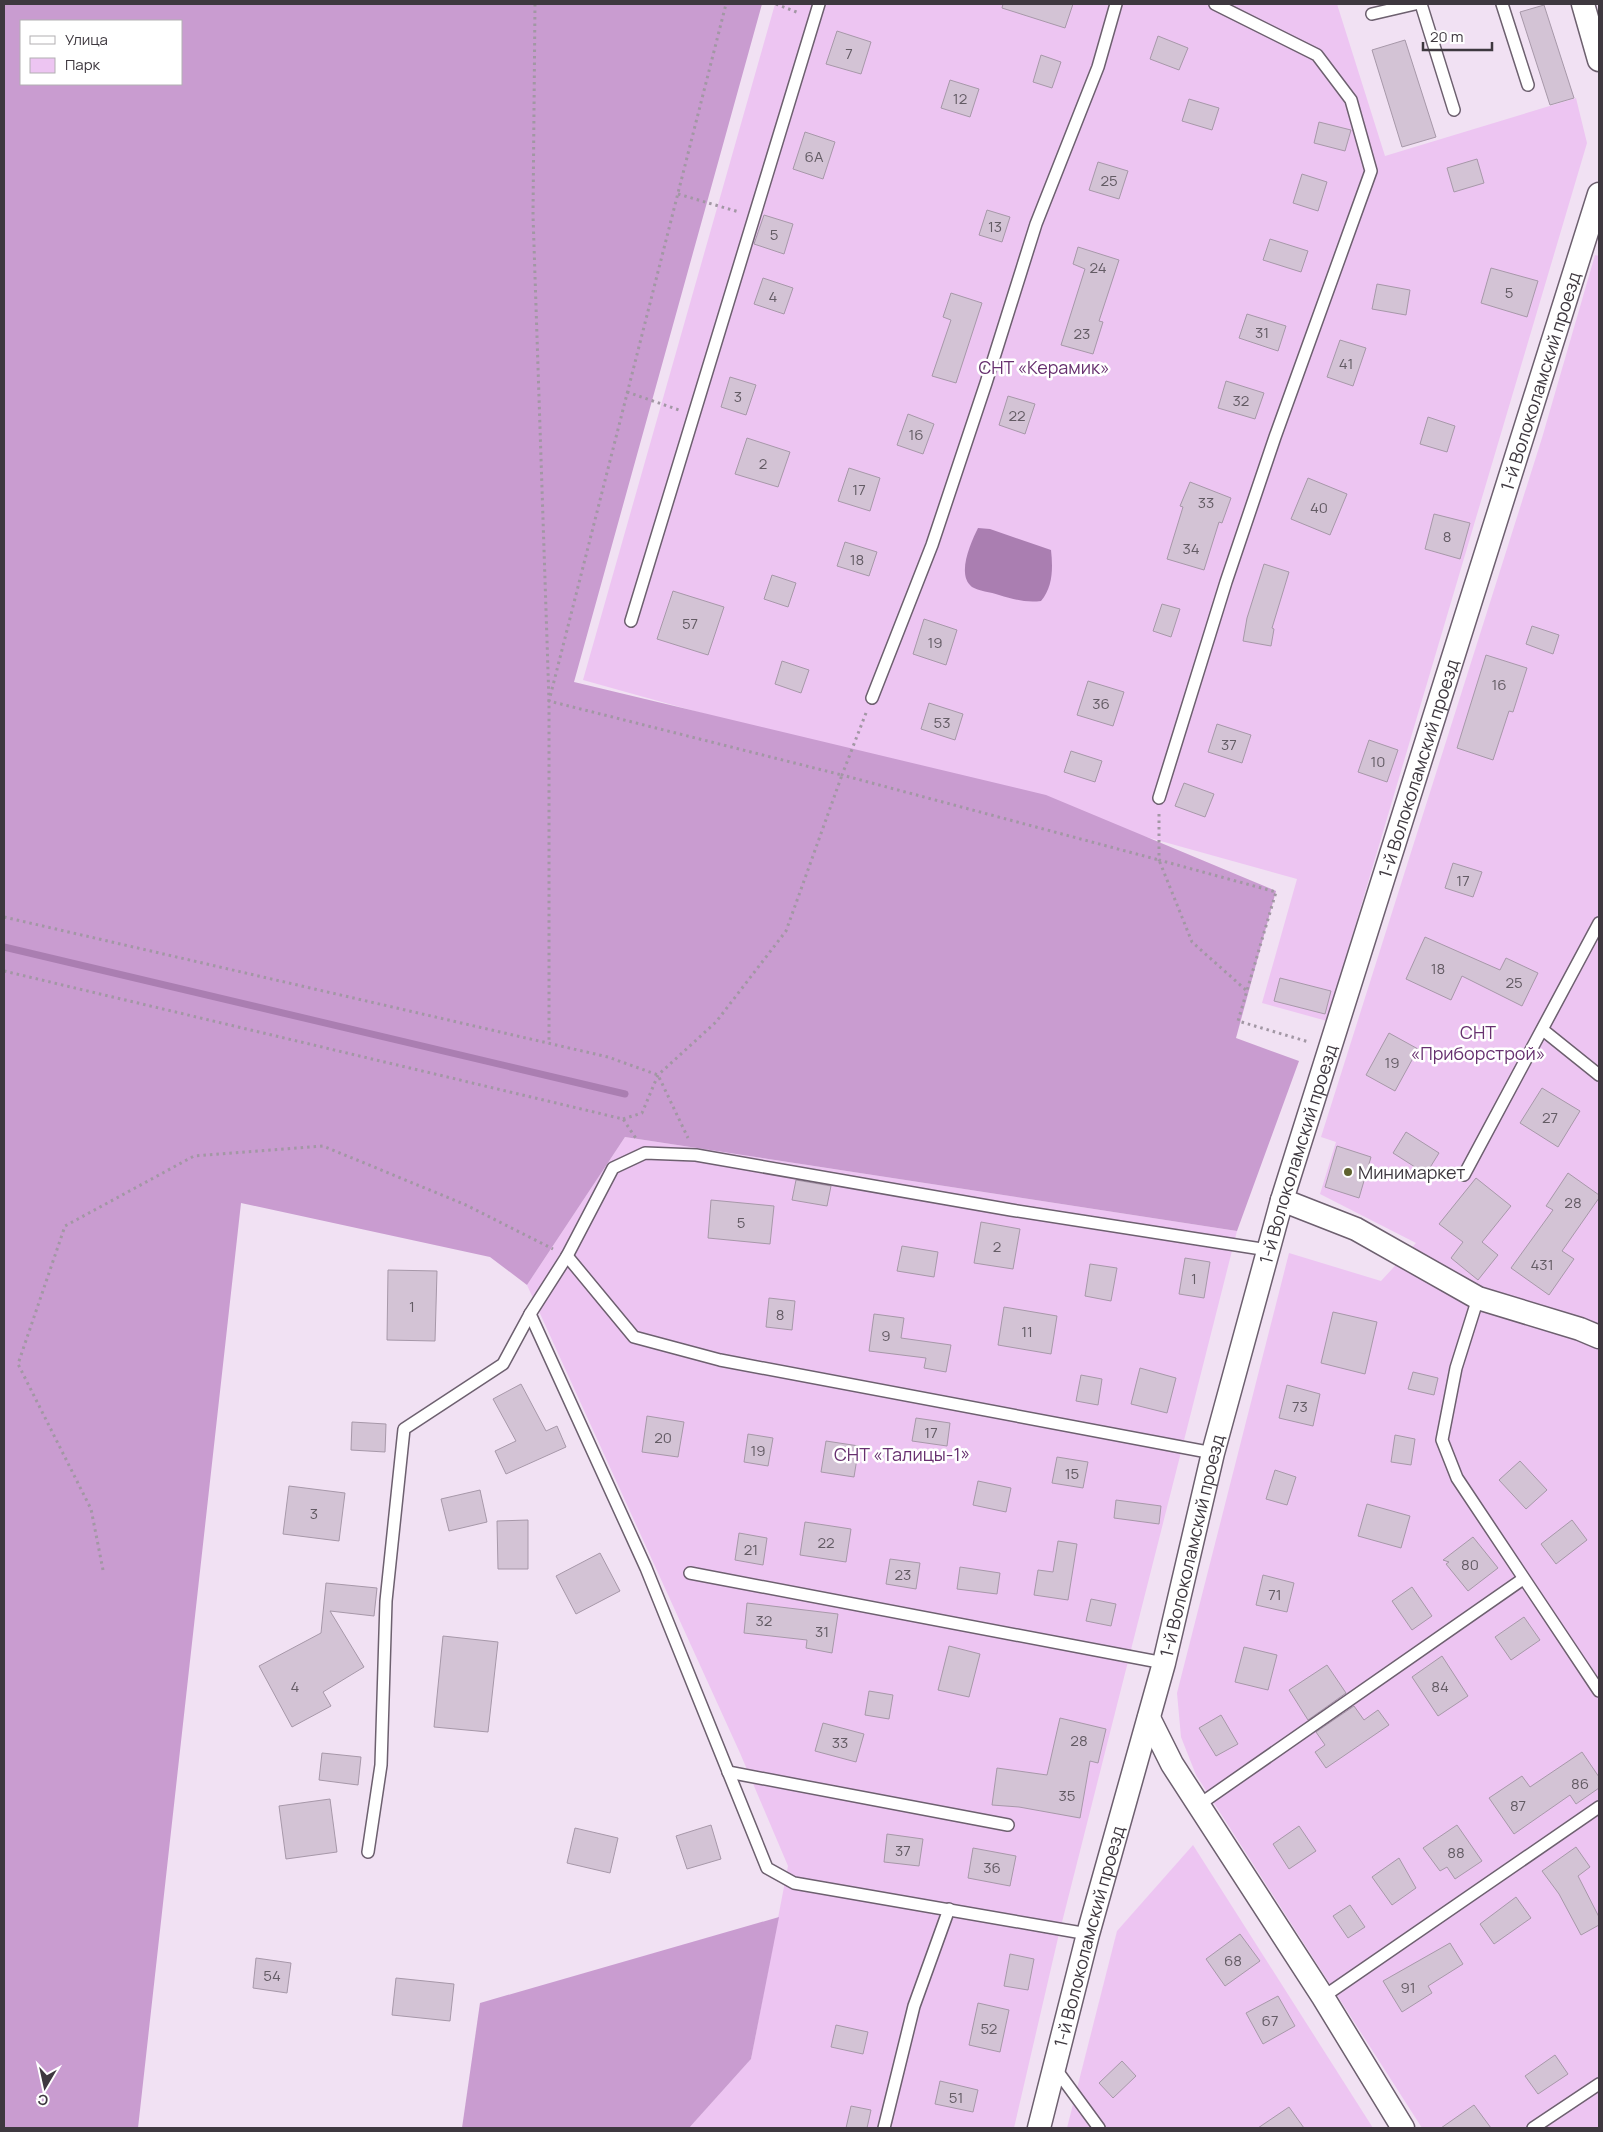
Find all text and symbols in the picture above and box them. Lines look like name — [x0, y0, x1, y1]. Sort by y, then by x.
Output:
legend — [20, 20, 182, 85]
scale bar — [1423, 20, 1492, 52]
text: 20 m — [1430, 26, 1463, 47]
text: Улица — [65, 29, 108, 50]
house number: 7 — [845, 43, 853, 64]
text: Парк — [65, 54, 101, 75]
house number: 12 — [953, 88, 967, 109]
house number: 6А — [805, 146, 824, 167]
house number: 25 — [1100, 170, 1118, 191]
house number: 13 — [988, 216, 1002, 237]
house number: 5 — [770, 224, 778, 245]
house number: 24 — [1089, 257, 1107, 278]
street label: 1-й Волоколамский проезд — [1494, 269, 1586, 493]
house number: 5 — [1505, 282, 1513, 303]
house number: 4 — [769, 286, 778, 307]
house number: 31 — [1255, 322, 1269, 343]
house number: 23 — [1074, 323, 1090, 344]
house number: 41 — [1339, 353, 1353, 374]
park label: СНТ «Керамик» — [978, 355, 1110, 379]
house number: 3 — [734, 386, 742, 407]
house number: 32 — [1233, 390, 1249, 411]
house number: 22 — [1008, 405, 1026, 426]
house number: 16 — [908, 424, 924, 445]
house number: 2 — [759, 453, 767, 474]
house number: 17 — [852, 479, 866, 500]
house number: 33 — [1198, 492, 1214, 513]
house number: 40 — [1310, 497, 1328, 518]
house number: 8 — [1443, 526, 1451, 547]
house number: 34 — [1182, 538, 1200, 559]
house number: 18 — [850, 549, 864, 570]
house number: 57 — [682, 613, 698, 634]
house number: 19 — [927, 632, 943, 653]
street label: 1-й Волоколамский проезд — [1372, 656, 1464, 881]
house number: 16 — [1491, 674, 1507, 695]
house number: 36 — [1092, 693, 1110, 714]
house number: 53 — [934, 712, 950, 733]
house number: 37 — [1221, 734, 1237, 755]
house number: 10 — [1371, 751, 1386, 772]
house number: 17 — [1456, 870, 1470, 891]
house number: 18 — [1431, 958, 1445, 979]
house number: 25 — [1505, 972, 1523, 993]
park label: СНТ «Приборстрой» — [1411, 1020, 1545, 1065]
street label: 1-й Волоколамский проезд — [1253, 1041, 1342, 1266]
house number: 19 — [1384, 1052, 1400, 1073]
house number: 27 — [1542, 1107, 1558, 1128]
place label: Минимаркет — [1358, 1160, 1465, 1184]
marker: Минимаркет — [1342, 1166, 1354, 1178]
house number: 28 — [1564, 1192, 1582, 1213]
house number: 5 — [737, 1212, 745, 1233]
house number: 2 — [993, 1236, 1001, 1257]
house number: 431 — [1531, 1254, 1554, 1275]
house number: 1 — [1191, 1268, 1197, 1289]
house number: 1 — [409, 1296, 415, 1317]
house number: 8 — [776, 1304, 784, 1325]
house number: 11 — [1021, 1321, 1033, 1342]
house number: 9 — [881, 1325, 891, 1346]
house number: 73 — [1292, 1396, 1308, 1417]
house number: 17 — [924, 1422, 938, 1443]
house number: 20 — [654, 1427, 672, 1448]
street label: 1-й Волоколамский проезд — [1154, 1431, 1230, 1659]
house number: 19 — [750, 1440, 766, 1461]
park label: СНТ «Талицы-1» — [834, 1442, 970, 1466]
house number: 15 — [1065, 1463, 1079, 1484]
house number: 3 — [310, 1503, 318, 1524]
house number: 22 — [817, 1532, 835, 1553]
house number: 21 — [744, 1539, 758, 1560]
house number: 80 — [1461, 1554, 1479, 1575]
house number: 23 — [895, 1564, 911, 1585]
house number: 71 — [1268, 1584, 1282, 1605]
house number: 32 — [756, 1610, 772, 1631]
house number: 31 — [815, 1621, 829, 1642]
house number: 4 — [291, 1676, 300, 1697]
house number: 84 — [1431, 1676, 1449, 1697]
house number: 28 — [1070, 1730, 1088, 1751]
house number: 33 — [832, 1732, 848, 1753]
house number: 86 — [1571, 1773, 1589, 1794]
house number: 35 — [1059, 1785, 1075, 1806]
house number: 87 — [1510, 1795, 1526, 1816]
street label: 1-й Волоколамский проезд — [1048, 1823, 1130, 2050]
house number: 37 — [895, 1840, 911, 1861]
house number: 88 — [1447, 1842, 1465, 1863]
house number: 36 — [983, 1857, 1001, 1878]
house number: 68 — [1224, 1950, 1242, 1971]
house number: 54 — [263, 1965, 281, 1986]
house number: 91 — [1400, 1977, 1416, 1998]
house number: 67 — [1262, 2010, 1278, 2031]
house number: 52 — [981, 2018, 997, 2039]
north arrow — [20, 2062, 70, 2112]
house number: 51 — [949, 2087, 963, 2108]
text: С — [36, 2090, 49, 2111]

